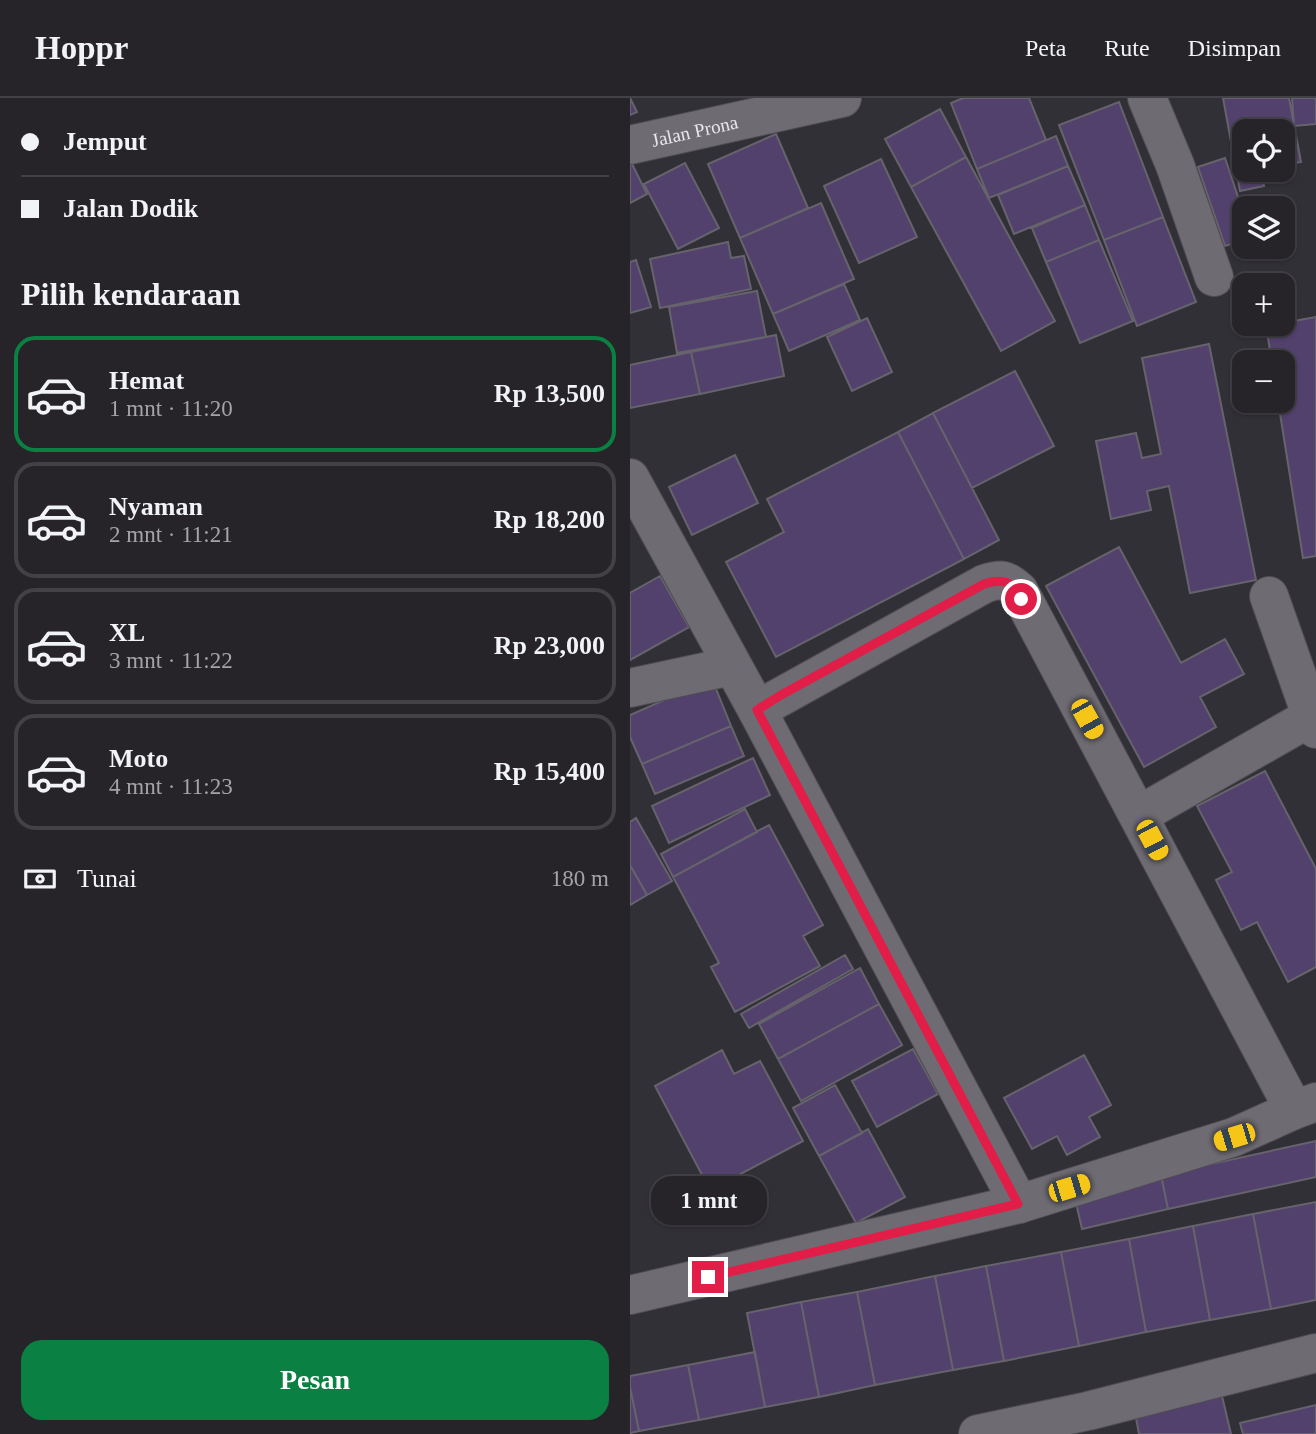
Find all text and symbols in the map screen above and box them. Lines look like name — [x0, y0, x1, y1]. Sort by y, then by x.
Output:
text: Hoppr — [35, 30, 129, 66]
text: Peta — [1025, 35, 1066, 61]
text: Rute — [1104, 35, 1150, 61]
text: Disimpan — [1188, 35, 1281, 61]
street label: Jalan Prona — [649, 111, 740, 151]
map controls — [1232, 119, 1295, 413]
button: locate — [1232, 119, 1295, 182]
text: Jemput — [63, 127, 147, 156]
text: Jalan Dodik — [63, 194, 198, 223]
button: layers — [1232, 196, 1295, 259]
button: + — [1232, 273, 1295, 336]
text: Pilih kendaraan — [21, 276, 241, 312]
button: − — [1232, 350, 1295, 413]
icon: car — [25, 363, 88, 426]
text: Hemat — [109, 366, 184, 395]
text: Rp 13,500 — [494, 379, 605, 408]
text: 1 mnt · 11:20 — [109, 396, 233, 421]
icon: car — [25, 489, 88, 552]
text: Nyaman — [109, 492, 203, 521]
text: Rp 18,200 — [494, 505, 605, 534]
text: 2 mnt · 11:21 — [109, 522, 233, 547]
route start — [1005, 583, 1037, 615]
icon: car — [25, 615, 88, 678]
text: XL — [109, 618, 145, 647]
text: Rp 23,000 — [494, 631, 605, 660]
text: 3 mnt · 11:22 — [109, 648, 233, 673]
car — [1068, 696, 1107, 742]
icon: car — [25, 741, 88, 804]
text: Moto — [109, 744, 168, 773]
text: Rp 15,400 — [494, 757, 605, 786]
text: 4 mnt · 11:23 — [109, 774, 233, 799]
car — [1133, 817, 1172, 863]
icon: cash — [21, 860, 59, 898]
text: Tunai — [77, 864, 137, 893]
text: 180 m — [551, 866, 609, 891]
car — [1211, 1121, 1258, 1153]
car — [1046, 1172, 1093, 1204]
callout: 1 mnt — [650, 1176, 766, 1224]
text: 1 mnt — [681, 1188, 737, 1213]
route end — [692, 1261, 724, 1293]
button: Pesan — [21, 1340, 609, 1420]

